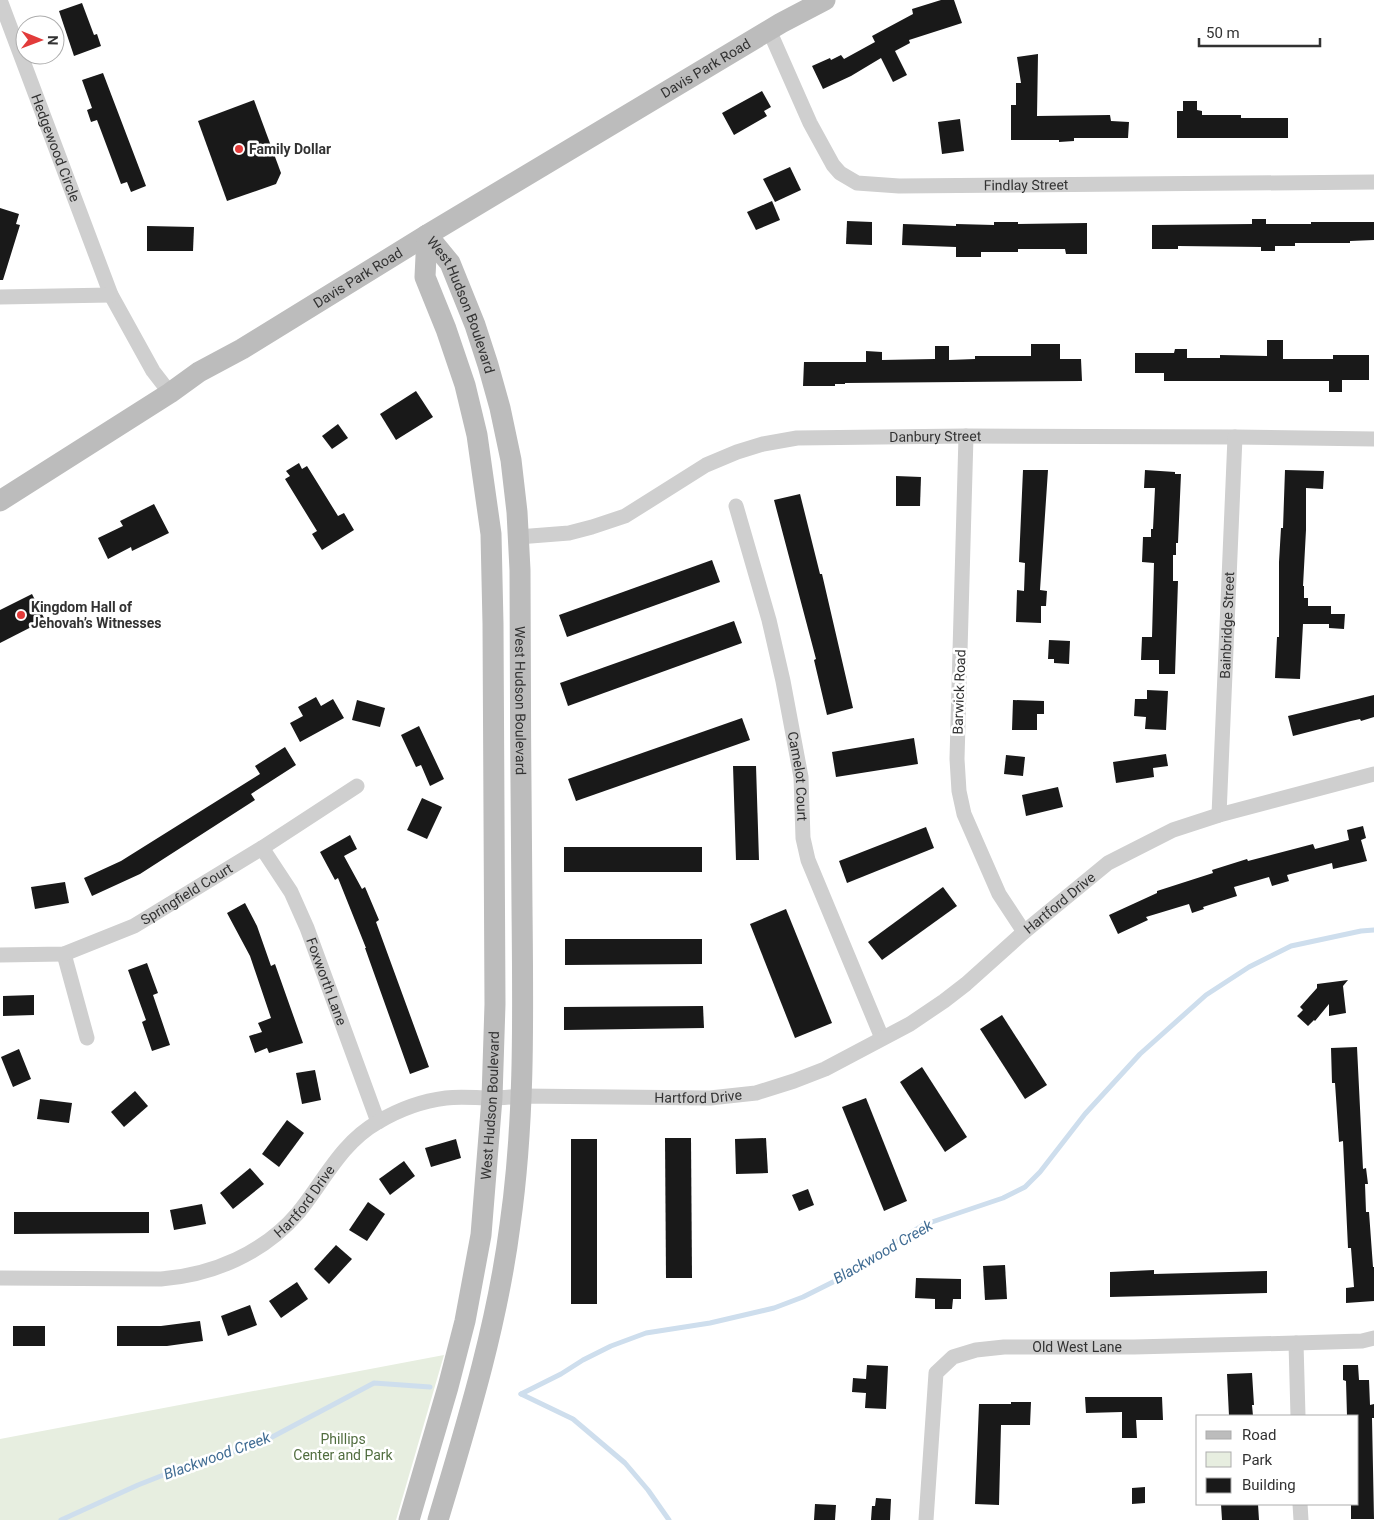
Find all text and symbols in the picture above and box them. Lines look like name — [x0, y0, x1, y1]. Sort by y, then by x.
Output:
north arrow — [15, 15, 65, 65]
scale bar — [1199, 15, 1320, 47]
text: 50 m — [1206, 24, 1240, 42]
text: N — [45, 35, 61, 45]
street label: Davis Park Road — [658, 35, 753, 101]
street label: Hedgewood Circle — [28, 92, 83, 204]
place label: Family Dollar — [249, 141, 331, 157]
marker: Family Dollar — [233, 143, 245, 155]
street label: Findlay Street — [984, 177, 1069, 193]
street label: West Hudson Boulevard — [424, 233, 498, 375]
street label: Davis Park Road — [310, 244, 405, 311]
street label: Danbury Street — [889, 428, 982, 445]
street label: Bainbridge Street — [1217, 571, 1237, 679]
place label: Kingdom Hall of Jehovah’s Witnesses — [31, 599, 161, 631]
marker: Kingdom Hall of Jehovah’s Witnesses — [15, 609, 27, 621]
street label: West Hudson Boulevard — [512, 626, 529, 775]
street label: Barwick Road — [950, 649, 968, 735]
street label: Camelot Court — [785, 730, 810, 822]
street label: Springfield Court — [138, 860, 236, 928]
street label: Hartford Drive — [1020, 869, 1098, 937]
street label: Foxworth Lane — [303, 935, 350, 1027]
street label: West Hudson Boulevard — [477, 1031, 502, 1181]
street label: Hartford Drive — [654, 1087, 743, 1106]
street label: Hartford Drive — [271, 1162, 338, 1241]
water label: Blackwood Creek — [830, 1216, 937, 1288]
street label: Old West Lane — [1032, 1339, 1122, 1355]
legend — [1196, 1415, 1359, 1505]
text: Road — [1242, 1426, 1276, 1444]
water label: Blackwood Creek — [161, 1428, 273, 1484]
park label: Phillips Center and Park — [293, 1431, 394, 1463]
text: Park — [1242, 1451, 1273, 1469]
text: Building — [1242, 1476, 1296, 1494]

